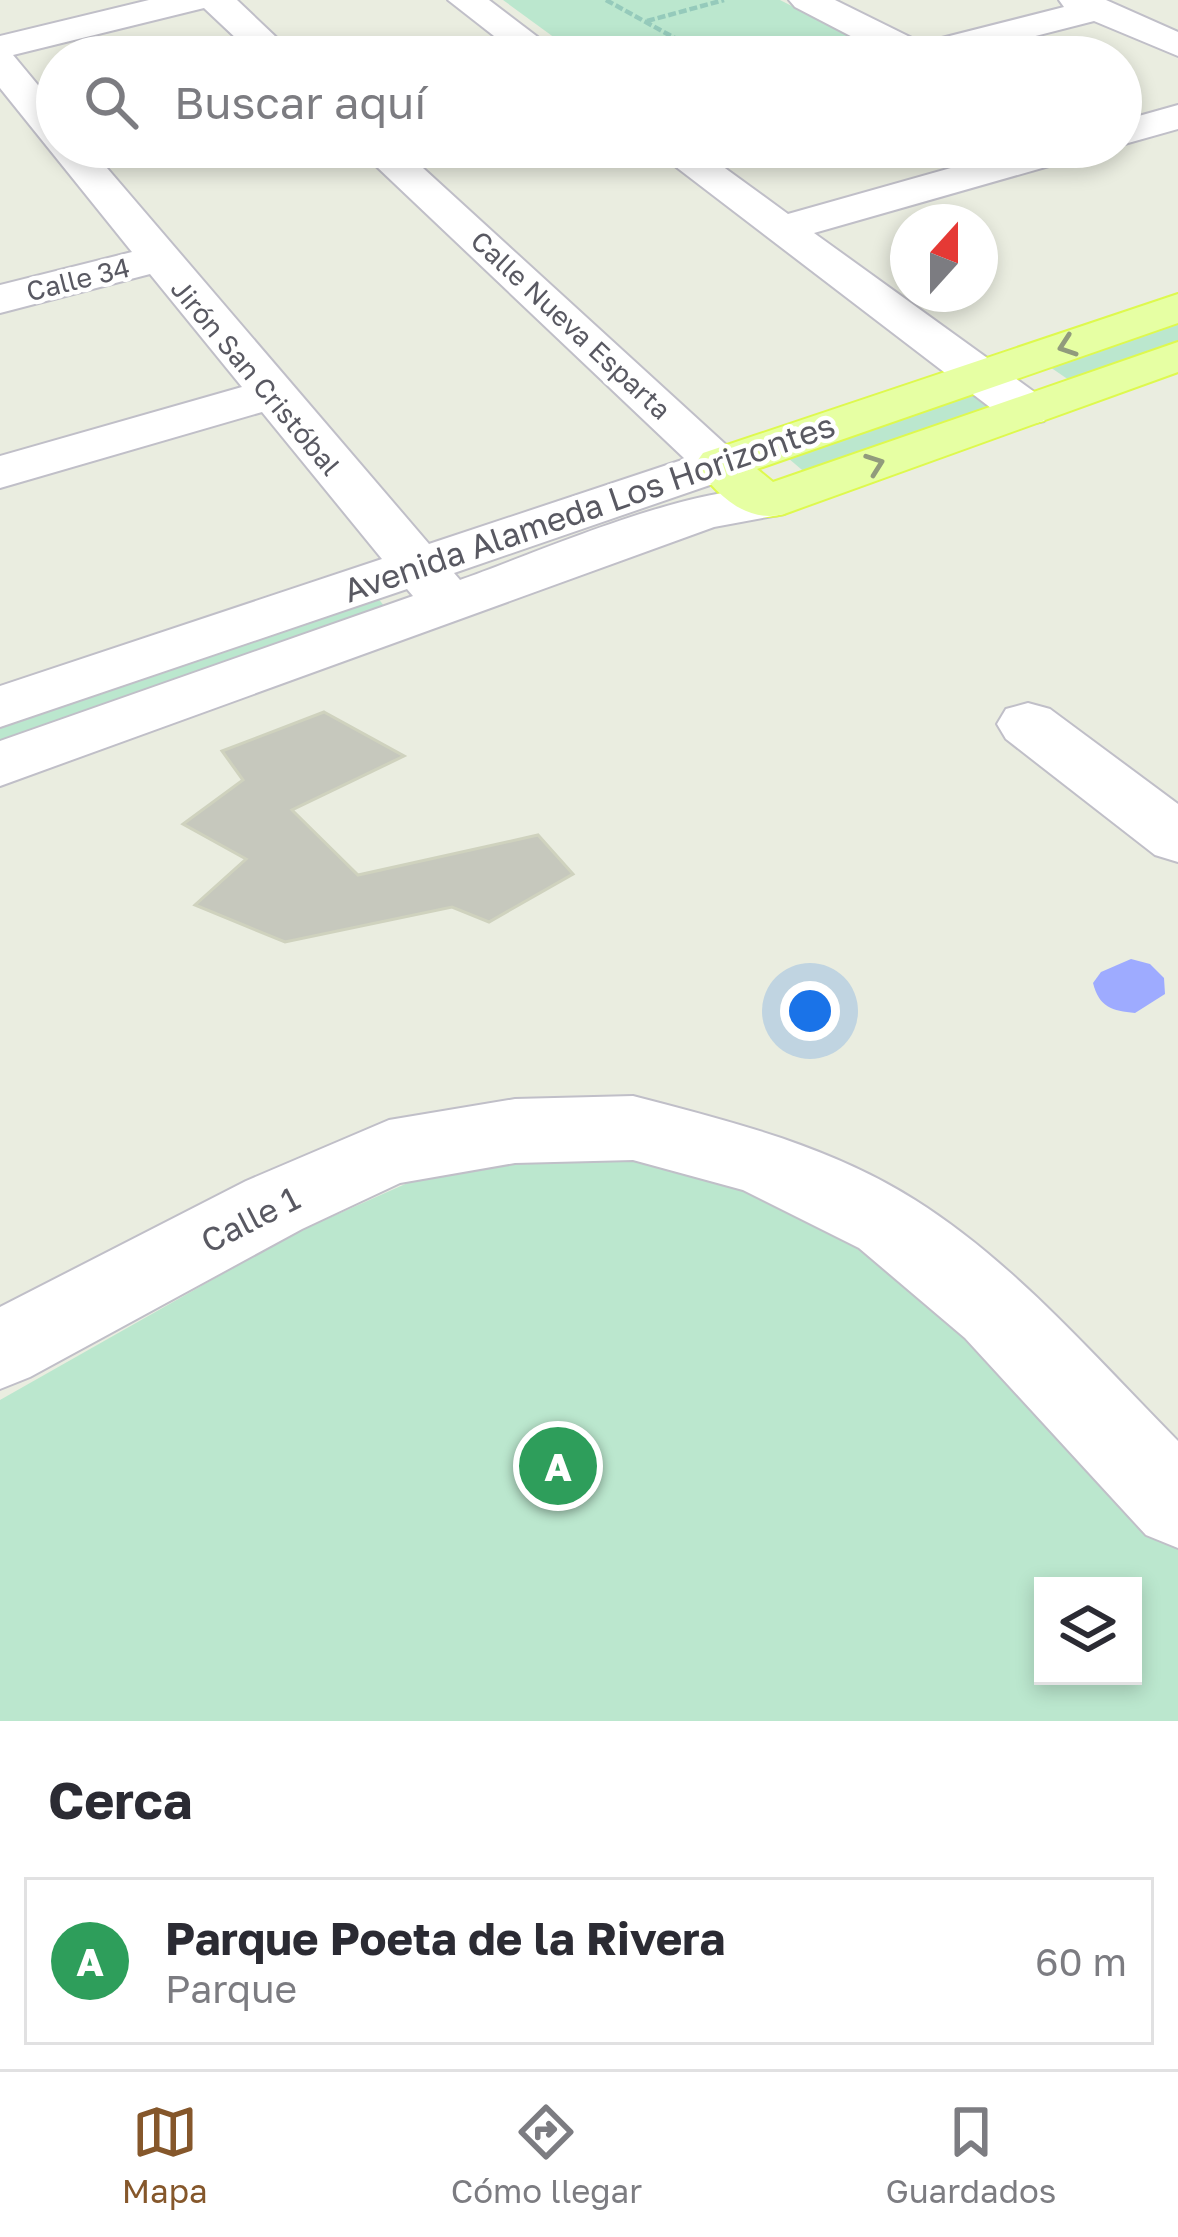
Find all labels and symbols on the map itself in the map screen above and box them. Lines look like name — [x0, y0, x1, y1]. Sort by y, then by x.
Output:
north arrow — [890, 204, 998, 312]
street label: Calle Nueva Esparta — [465, 224, 677, 426]
street label: Calle 34 — [23, 251, 133, 307]
street label: Jirón San Cristóbal — [165, 273, 347, 481]
one-way arrow — [1057, 331, 1078, 356]
street label: Avenida Alameda Los Horizontes — [338, 404, 840, 610]
one-way arrow — [863, 454, 884, 478]
your location — [780, 981, 840, 1041]
street label: Calle 1 — [194, 1178, 306, 1260]
pin: A — [519, 1421, 597, 1511]

